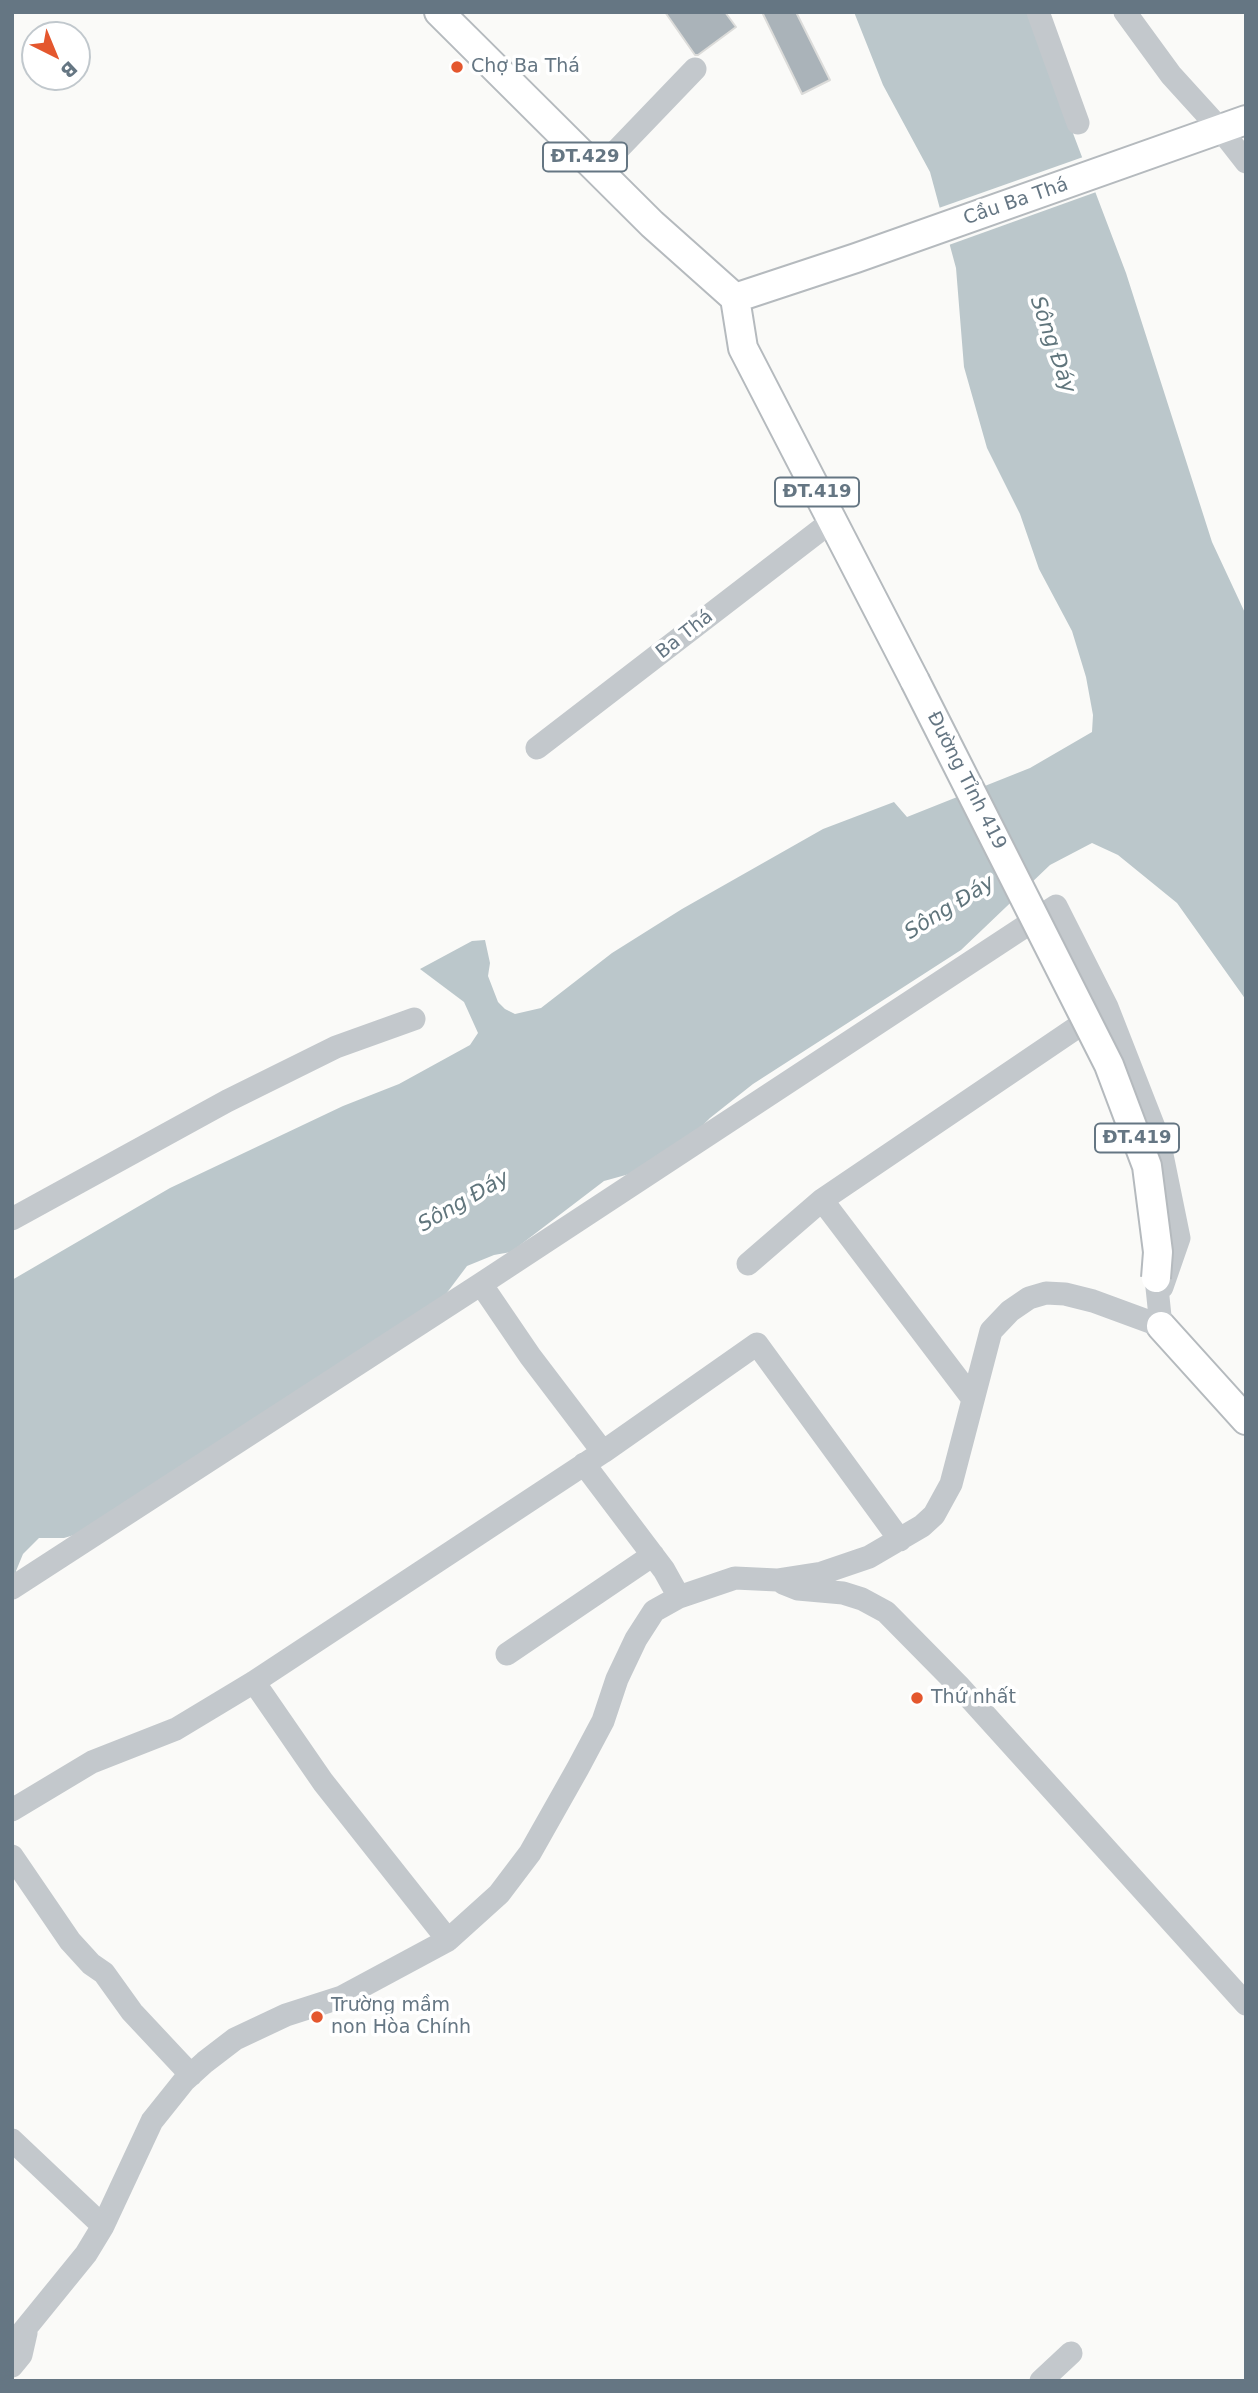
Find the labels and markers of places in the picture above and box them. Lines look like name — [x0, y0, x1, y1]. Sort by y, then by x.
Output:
place label: Chợ Ba Thá — [471, 56, 580, 78]
marker: Chợ Ba Thá — [449, 59, 465, 75]
place label: Thứ nhất — [931, 1687, 1016, 1709]
marker: Thứ nhất — [909, 1690, 925, 1706]
place label: Trường mầm non Hòa Chính — [331, 1995, 471, 2039]
marker: Trường mầm non Hòa Chính — [309, 2009, 325, 2025]

